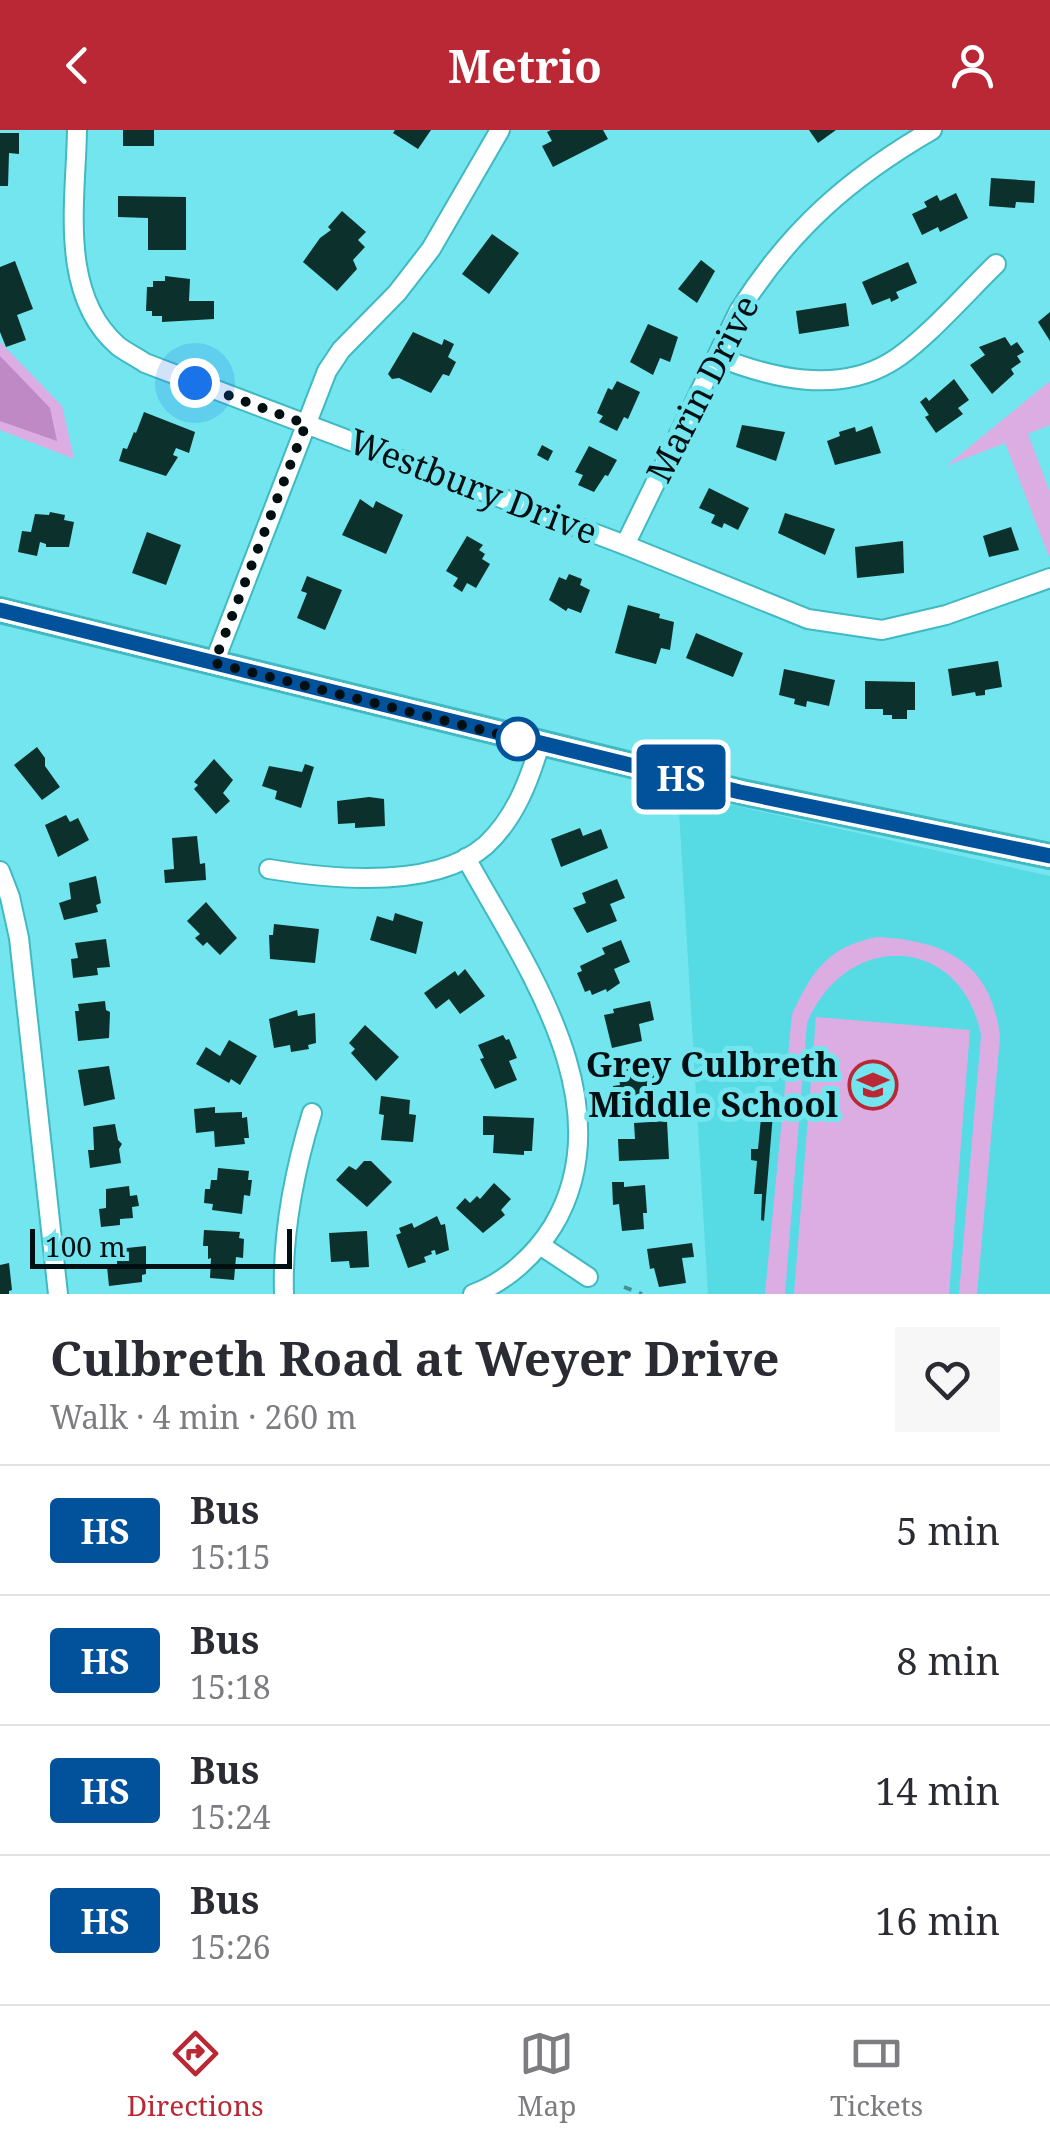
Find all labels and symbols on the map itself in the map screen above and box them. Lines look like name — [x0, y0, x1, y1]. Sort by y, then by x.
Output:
street label: Marin Drive — [634, 287, 769, 490]
your location — [170, 358, 220, 408]
street label: Westbury Drive — [343, 417, 605, 555]
unlabelled marker — [497, 718, 539, 760]
line badge: HS — [636, 744, 726, 810]
place label: Grey Culbreth Middle School — [586, 1040, 838, 1127]
school or university icon: Grey Culbreth Middle School — [847, 1059, 899, 1111]
scale bar — [30, 1224, 292, 1268]

